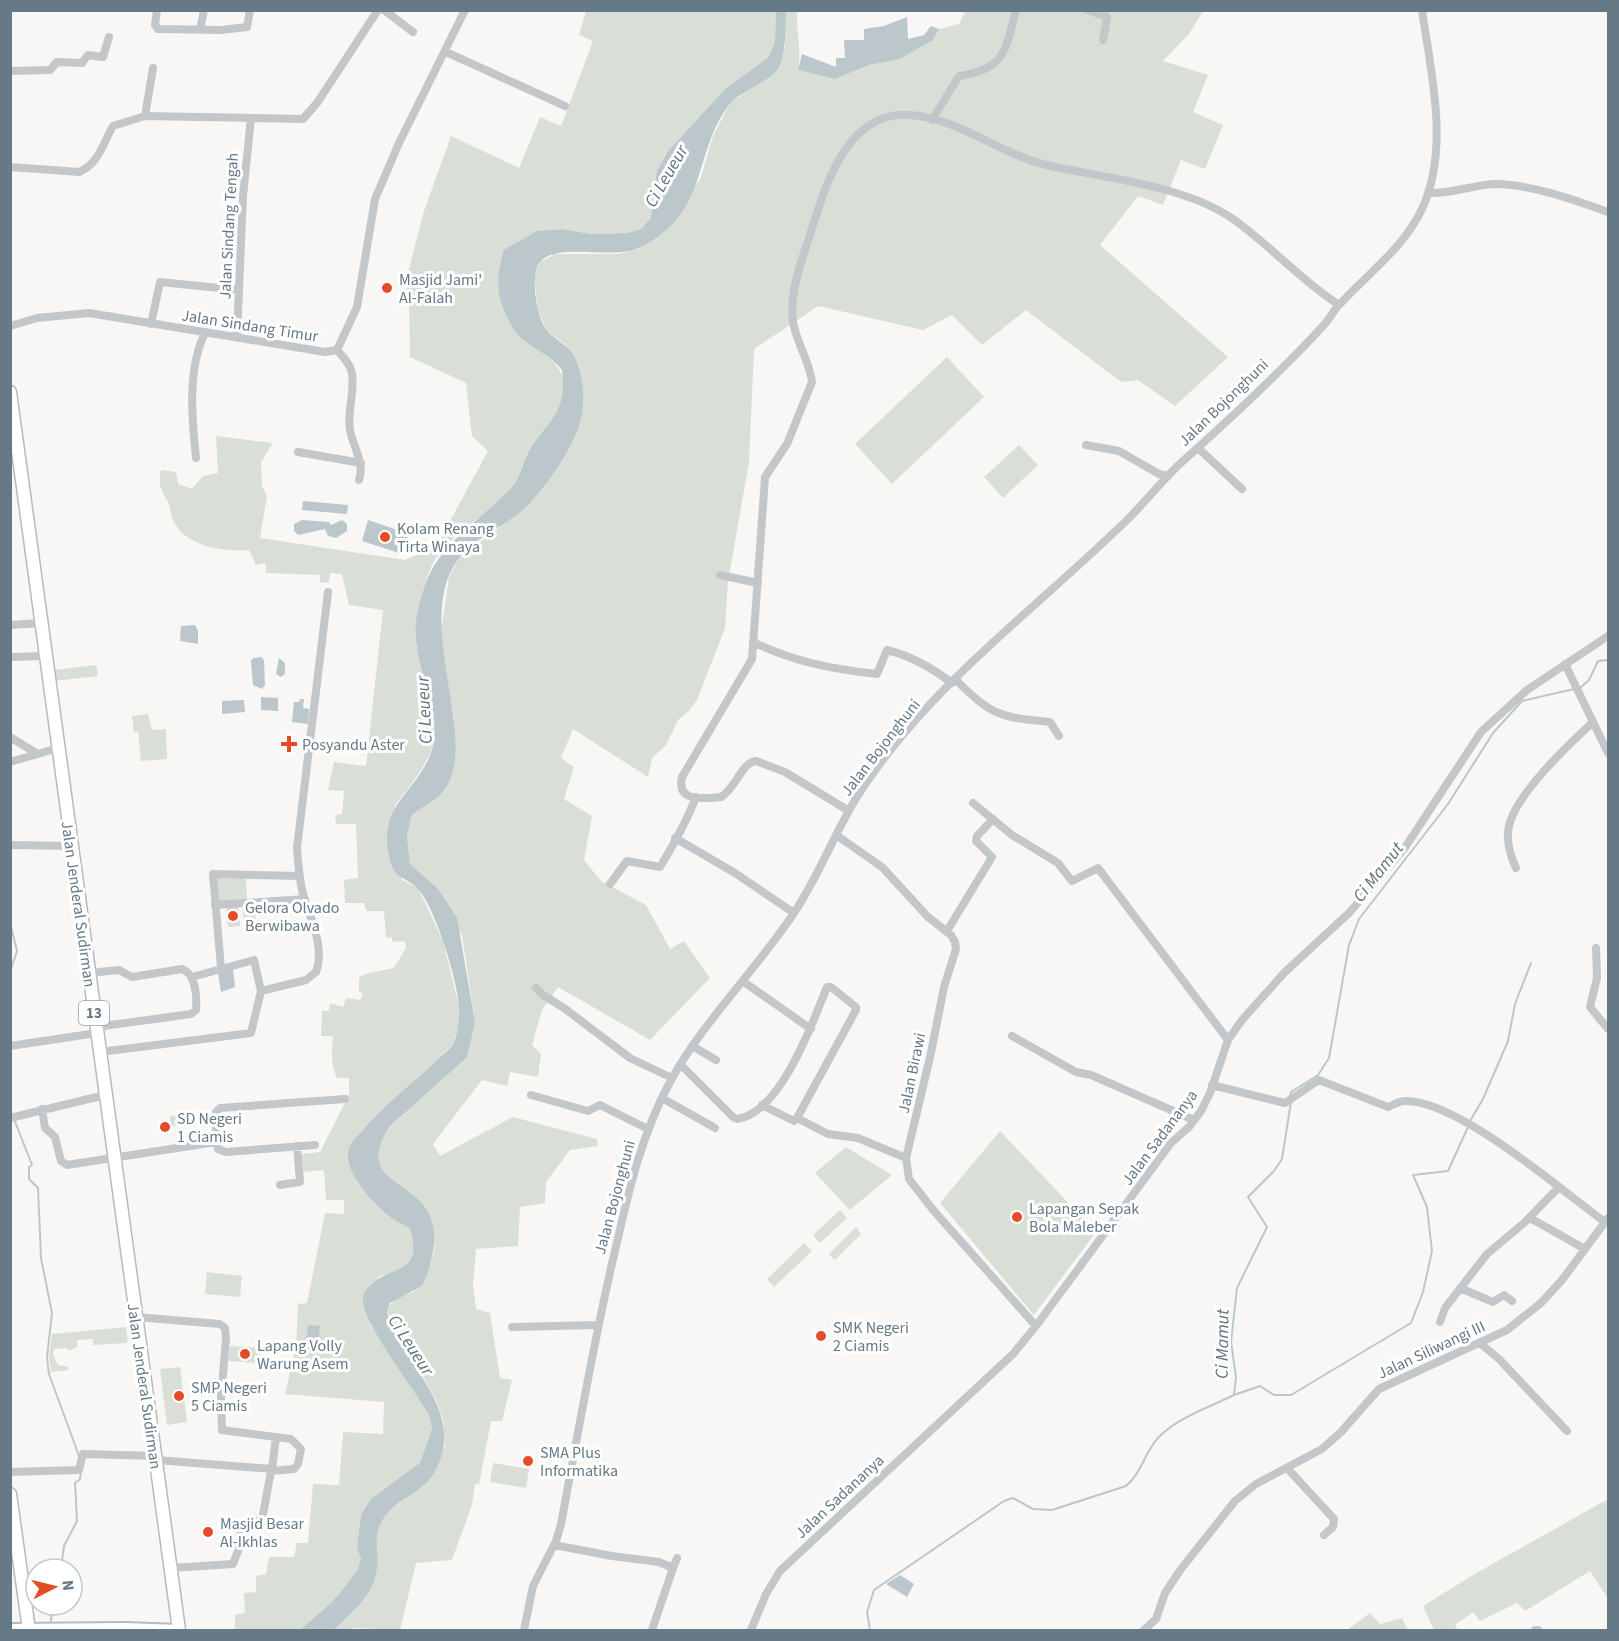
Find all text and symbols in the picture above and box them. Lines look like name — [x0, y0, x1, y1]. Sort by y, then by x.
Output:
water label: Ci Leueur — [639, 140, 695, 212]
street label: Jalan Sindang Tengah — [214, 152, 244, 300]
place label: Masjid Jami' Al-Falah — [399, 269, 482, 309]
marker: Masjid Jami' Al-Falah — [380, 281, 394, 295]
street label: Jalan Sindang Timur — [180, 304, 320, 348]
street label: Jalan Bojonghuni — [1174, 354, 1274, 451]
place label: Kolam Renang Tirta Winaya — [397, 518, 494, 558]
marker: Kolam Renang Tirta Winaya — [378, 530, 392, 544]
water label: Ci Leueur — [410, 674, 439, 745]
street label: Jalan Bojonghuni — [836, 695, 926, 801]
place label: Posyandu Aster — [302, 734, 405, 756]
marker: Posyandu Aster — [280, 735, 298, 753]
street label: Jalan Jenderal Sudirman — [55, 820, 101, 988]
water label: Ci Mamut — [1347, 836, 1410, 907]
place label: Gelora Olvado Berwibawa — [245, 897, 339, 937]
marker: Gelora Olvado Berwibawa — [226, 909, 240, 923]
road number: 13 — [79, 1001, 109, 1025]
street label: Jalan Birawi — [893, 1031, 931, 1116]
street label: Jalan Sadananya — [1117, 1085, 1203, 1190]
place label: SD Negeri 1 Ciamis — [177, 1108, 242, 1148]
marker: SD Negeri 1 Ciamis — [158, 1120, 172, 1134]
street label: Jalan Bojonghuni — [589, 1138, 641, 1257]
place label: Lapangan Sepak Bola Maleber — [1029, 1198, 1139, 1238]
marker: Lapangan Sepak Bola Maleber — [1010, 1210, 1024, 1224]
street label: Jalan Jenderal Sudirman — [121, 1302, 167, 1470]
water label: Ci Mamut — [1209, 1308, 1236, 1379]
water label: Ci Leueur — [382, 1310, 440, 1381]
street label: Jalan Siliwangi III — [1374, 1315, 1489, 1384]
place label: SMK Negeri 2 Ciamis — [833, 1317, 909, 1357]
marker: SMK Negeri 2 Ciamis — [814, 1329, 828, 1343]
place label: Lapang Volly Warung Asem — [257, 1335, 349, 1375]
marker: Lapang Volly Warung Asem — [238, 1347, 252, 1361]
place label: SMP Negeri 5 Ciamis — [191, 1377, 267, 1417]
marker: SMP Negeri 5 Ciamis — [172, 1389, 186, 1403]
place label: SMA Plus Informatika — [540, 1442, 618, 1482]
street label: Jalan Sadananya — [790, 1450, 889, 1544]
marker: SMA Plus Informatika — [521, 1454, 535, 1468]
place label: Masjid Besar Al-Ikhlas — [220, 1513, 304, 1553]
marker: Masjid Besar Al-Ikhlas — [201, 1525, 215, 1539]
north arrow — [24, 1557, 84, 1617]
text: N — [56, 1579, 79, 1592]

